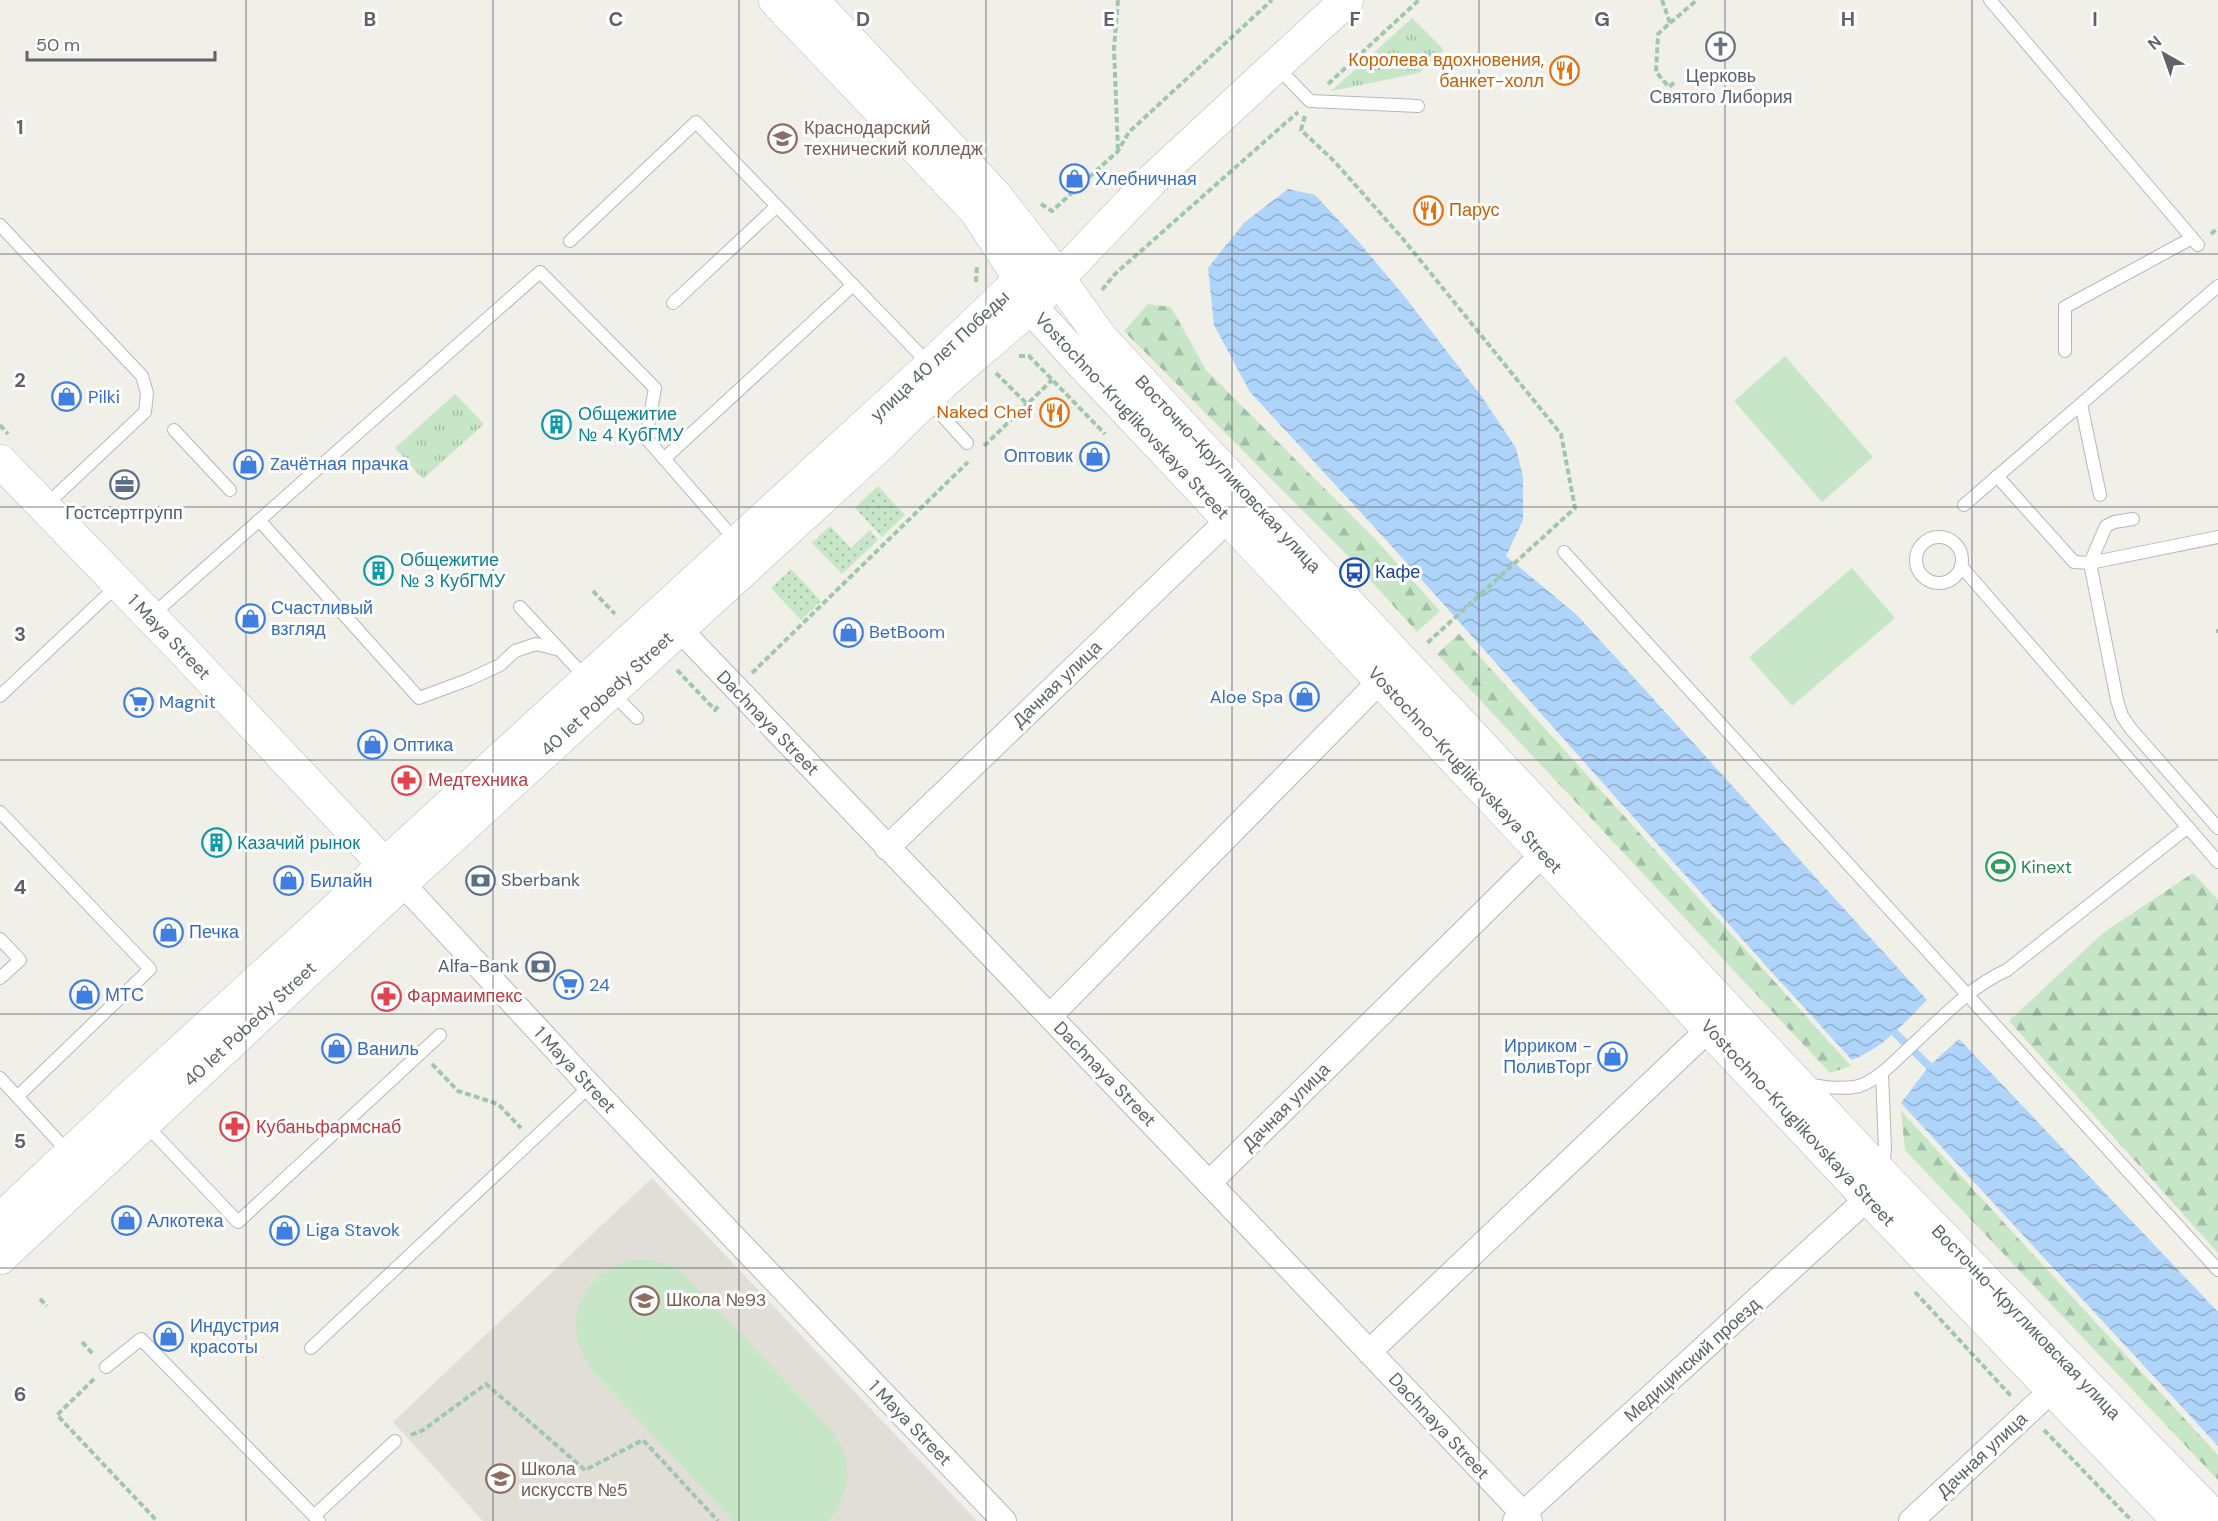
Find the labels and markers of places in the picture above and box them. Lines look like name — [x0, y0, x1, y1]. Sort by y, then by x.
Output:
church icon: Церковь Святого Либория — [1705, 31, 1737, 63]
place label: Королева вдохновения, банкет-холл — [1348, 48, 1544, 93]
restaurant icon: Королева вдохновения, банкет-холл — [1549, 54, 1581, 86]
place label: Церковь Святого Либория — [1649, 64, 1793, 109]
place label: Краснодарский технический колледж — [804, 116, 983, 161]
school or university icon: Краснодарский технический колледж — [767, 122, 799, 154]
shop icon: Хлебничная — [1058, 163, 1090, 195]
place label: Хлебничная — [1095, 167, 1197, 191]
restaurant icon: Парус — [1412, 194, 1444, 226]
place label: Парус — [1449, 198, 1500, 222]
shop icon: Pilki — [51, 381, 83, 413]
place label: Pilki — [88, 385, 120, 409]
restaurant icon: Naked Chef — [1038, 396, 1070, 428]
place label: Naked Chef — [936, 400, 1033, 424]
place label: Общежитие № 4 КубГМУ — [578, 402, 684, 447]
building icon: Общежитие № 4 КубГМУ — [541, 408, 573, 440]
shop icon: Оптовик — [1078, 440, 1110, 472]
place label: Оптовик — [1004, 444, 1073, 468]
shop icon: Zачётная прачка — [233, 448, 265, 480]
place label: Zачётная прачка — [270, 452, 409, 476]
office icon: Гостсертгрупп — [108, 468, 140, 500]
place label: Гостсертгрупп — [65, 501, 183, 525]
place label: Общежитие № 3 КубГМУ — [400, 548, 506, 593]
building icon: Общежитие № 3 КубГМУ — [363, 554, 395, 586]
bus stop icon: Кафе — [1338, 556, 1370, 588]
place label: Кафе — [1375, 560, 1420, 584]
place label: Счастливый взгляд — [271, 596, 373, 641]
shop icon: Счастливый взгляд — [234, 602, 266, 634]
shop icon: BetBoom — [832, 616, 864, 648]
place label: BetBoom — [869, 620, 945, 644]
shop icon: Aloe Spa — [1288, 681, 1320, 713]
place label: Aloe Spa — [1210, 685, 1283, 709]
supermarket icon: Magnit — [122, 686, 154, 718]
place label: Magnit — [159, 690, 216, 714]
shop icon: Оптика — [356, 729, 388, 761]
place label: Оптика — [393, 733, 454, 757]
pharmacy icon: Медтехника — [391, 764, 423, 796]
place label: Медтехника — [428, 768, 529, 792]
building icon: Казачий рынок — [200, 827, 232, 859]
place label: Казачий рынок — [237, 831, 360, 855]
sports icon: Kinext — [1984, 851, 2016, 883]
place label: Kinext — [2021, 855, 2072, 879]
bank icon: Sberbank — [464, 864, 496, 896]
shop icon: Билайн — [273, 865, 305, 897]
place label: Sberbank — [501, 868, 580, 892]
place label: Билайн — [310, 869, 372, 893]
shop icon: Печка — [152, 916, 184, 948]
place label: Печка — [189, 920, 240, 944]
bank icon: Alfa-Bank — [524, 950, 556, 982]
place label: Alfa-Bank — [438, 954, 519, 978]
supermarket icon: 24 — [552, 969, 584, 1001]
place label: 24 — [589, 973, 610, 997]
shop icon: МТС — [68, 979, 100, 1011]
pharmacy icon: Фармаимпекс — [370, 980, 402, 1012]
place label: МТС — [105, 983, 144, 1007]
place label: Фармаимпекс — [407, 984, 522, 1008]
shop icon: Ваниль — [320, 1033, 352, 1065]
place label: Ирриком - ПоливТорг — [1503, 1034, 1592, 1079]
place label: Ваниль — [357, 1037, 419, 1061]
shop icon: Ирриком - ПоливТорг — [1597, 1040, 1629, 1072]
pharmacy icon: Кубаньфармснаб — [219, 1111, 251, 1143]
place label: Кубаньфармснаб — [256, 1115, 401, 1139]
shop icon: Алкотека — [110, 1205, 142, 1237]
place label: Алкотека — [147, 1209, 225, 1233]
shop icon: Liga Stavok — [269, 1214, 301, 1246]
place label: Liga Stavok — [306, 1218, 400, 1242]
school or university icon: Школа №93 — [629, 1284, 661, 1316]
place label: Школа №93 — [666, 1288, 766, 1312]
place label: Индустрия красоты — [190, 1314, 279, 1359]
shop icon: Индустрия красоты — [153, 1320, 185, 1352]
place label: Школа искусств №5 — [521, 1457, 628, 1502]
school or university icon: Школа искусств №5 — [484, 1463, 516, 1495]

